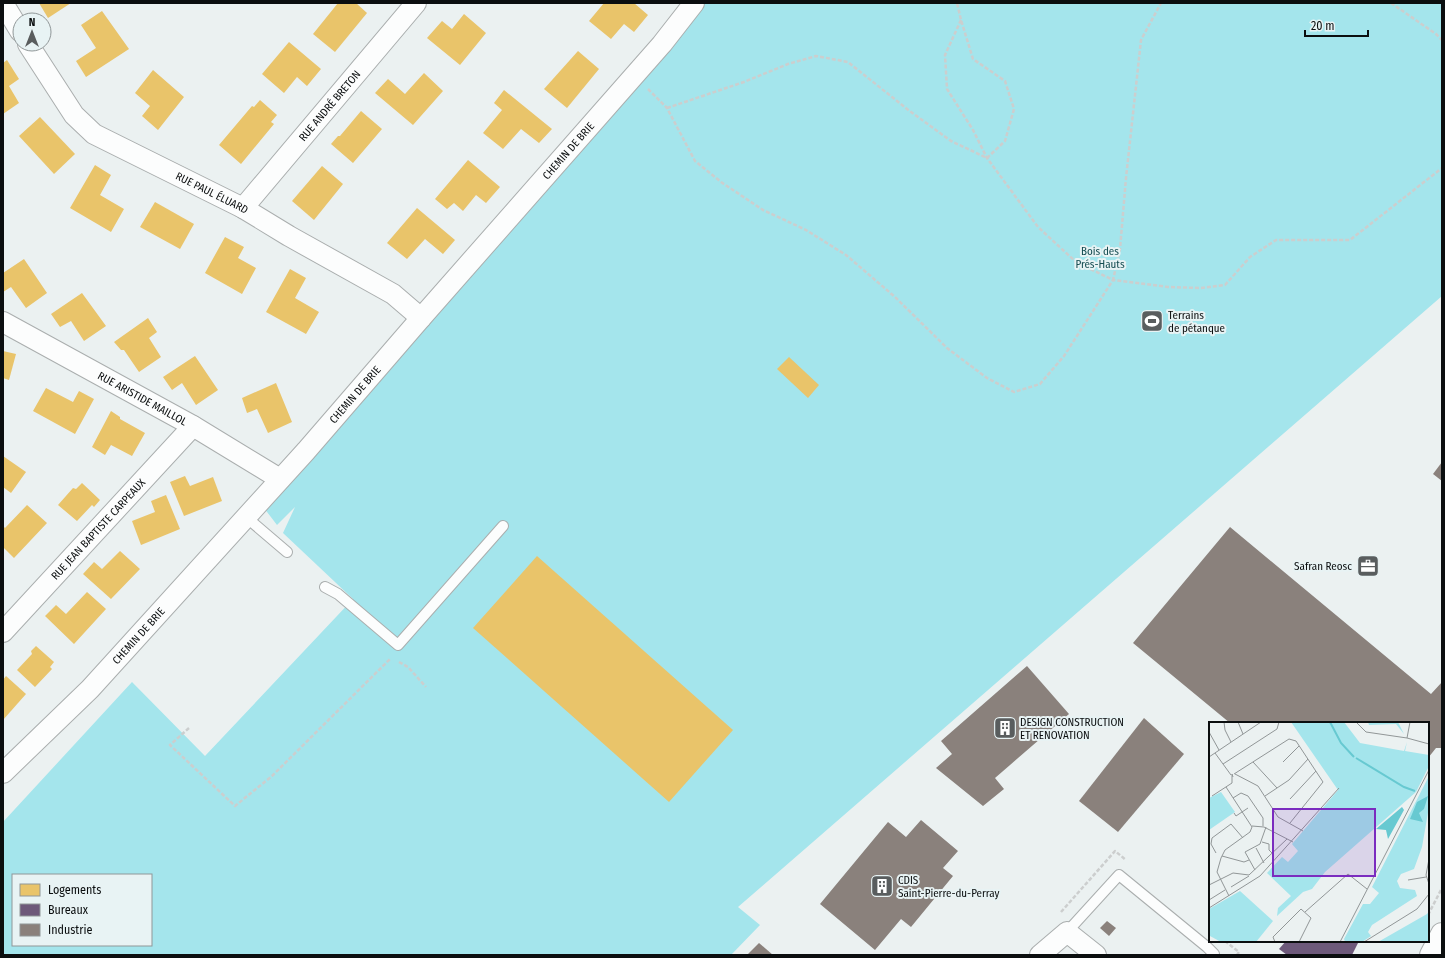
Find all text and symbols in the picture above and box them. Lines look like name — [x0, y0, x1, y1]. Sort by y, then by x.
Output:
north arrow — [12, 12, 52, 52]
scale bar — [1305, 12, 1368, 38]
text: N — [29, 16, 35, 29]
text: 20 m — [1311, 19, 1335, 33]
street label: RUE ANDRÉ BRETON — [296, 68, 363, 144]
street label: CHEMIN DE BRIE — [540, 119, 597, 182]
street label: RUE PAUL ÉLUARD — [174, 169, 251, 216]
park label: Bois des Prés-Hauts — [1075, 245, 1125, 271]
sports icon: Terrains de pétanque — [1139, 308, 1165, 334]
place label: Terrains de pétanque — [1168, 309, 1225, 335]
street label: CHEMIN DE BRIE — [326, 363, 383, 426]
street label: RUE ARISTIDE MAILLOL — [96, 369, 189, 428]
street label: RUE JEAN BAPTISTE CARPEAUX — [48, 475, 148, 582]
office icon: Safran Reosc — [1355, 553, 1381, 579]
place label: Safran Reosc — [1294, 560, 1352, 573]
street label: CHEMIN DE BRIE — [110, 605, 167, 667]
building icon: DESIGN CONSTRUCTION ET RENOVATION — [992, 715, 1018, 741]
place label: DESIGN CONSTRUCTION ET RENOVATION — [1020, 716, 1124, 742]
inset map — [1209, 722, 1429, 942]
building icon: CDIS Saint-Pierre-du-Perray — [869, 873, 895, 899]
legend — [12, 874, 152, 946]
place label: CDIS Saint-Pierre-du-Perray — [898, 874, 1000, 900]
text: Logements — [48, 883, 101, 897]
text: Bureaux — [48, 903, 89, 917]
text: Industrie — [48, 923, 92, 937]

